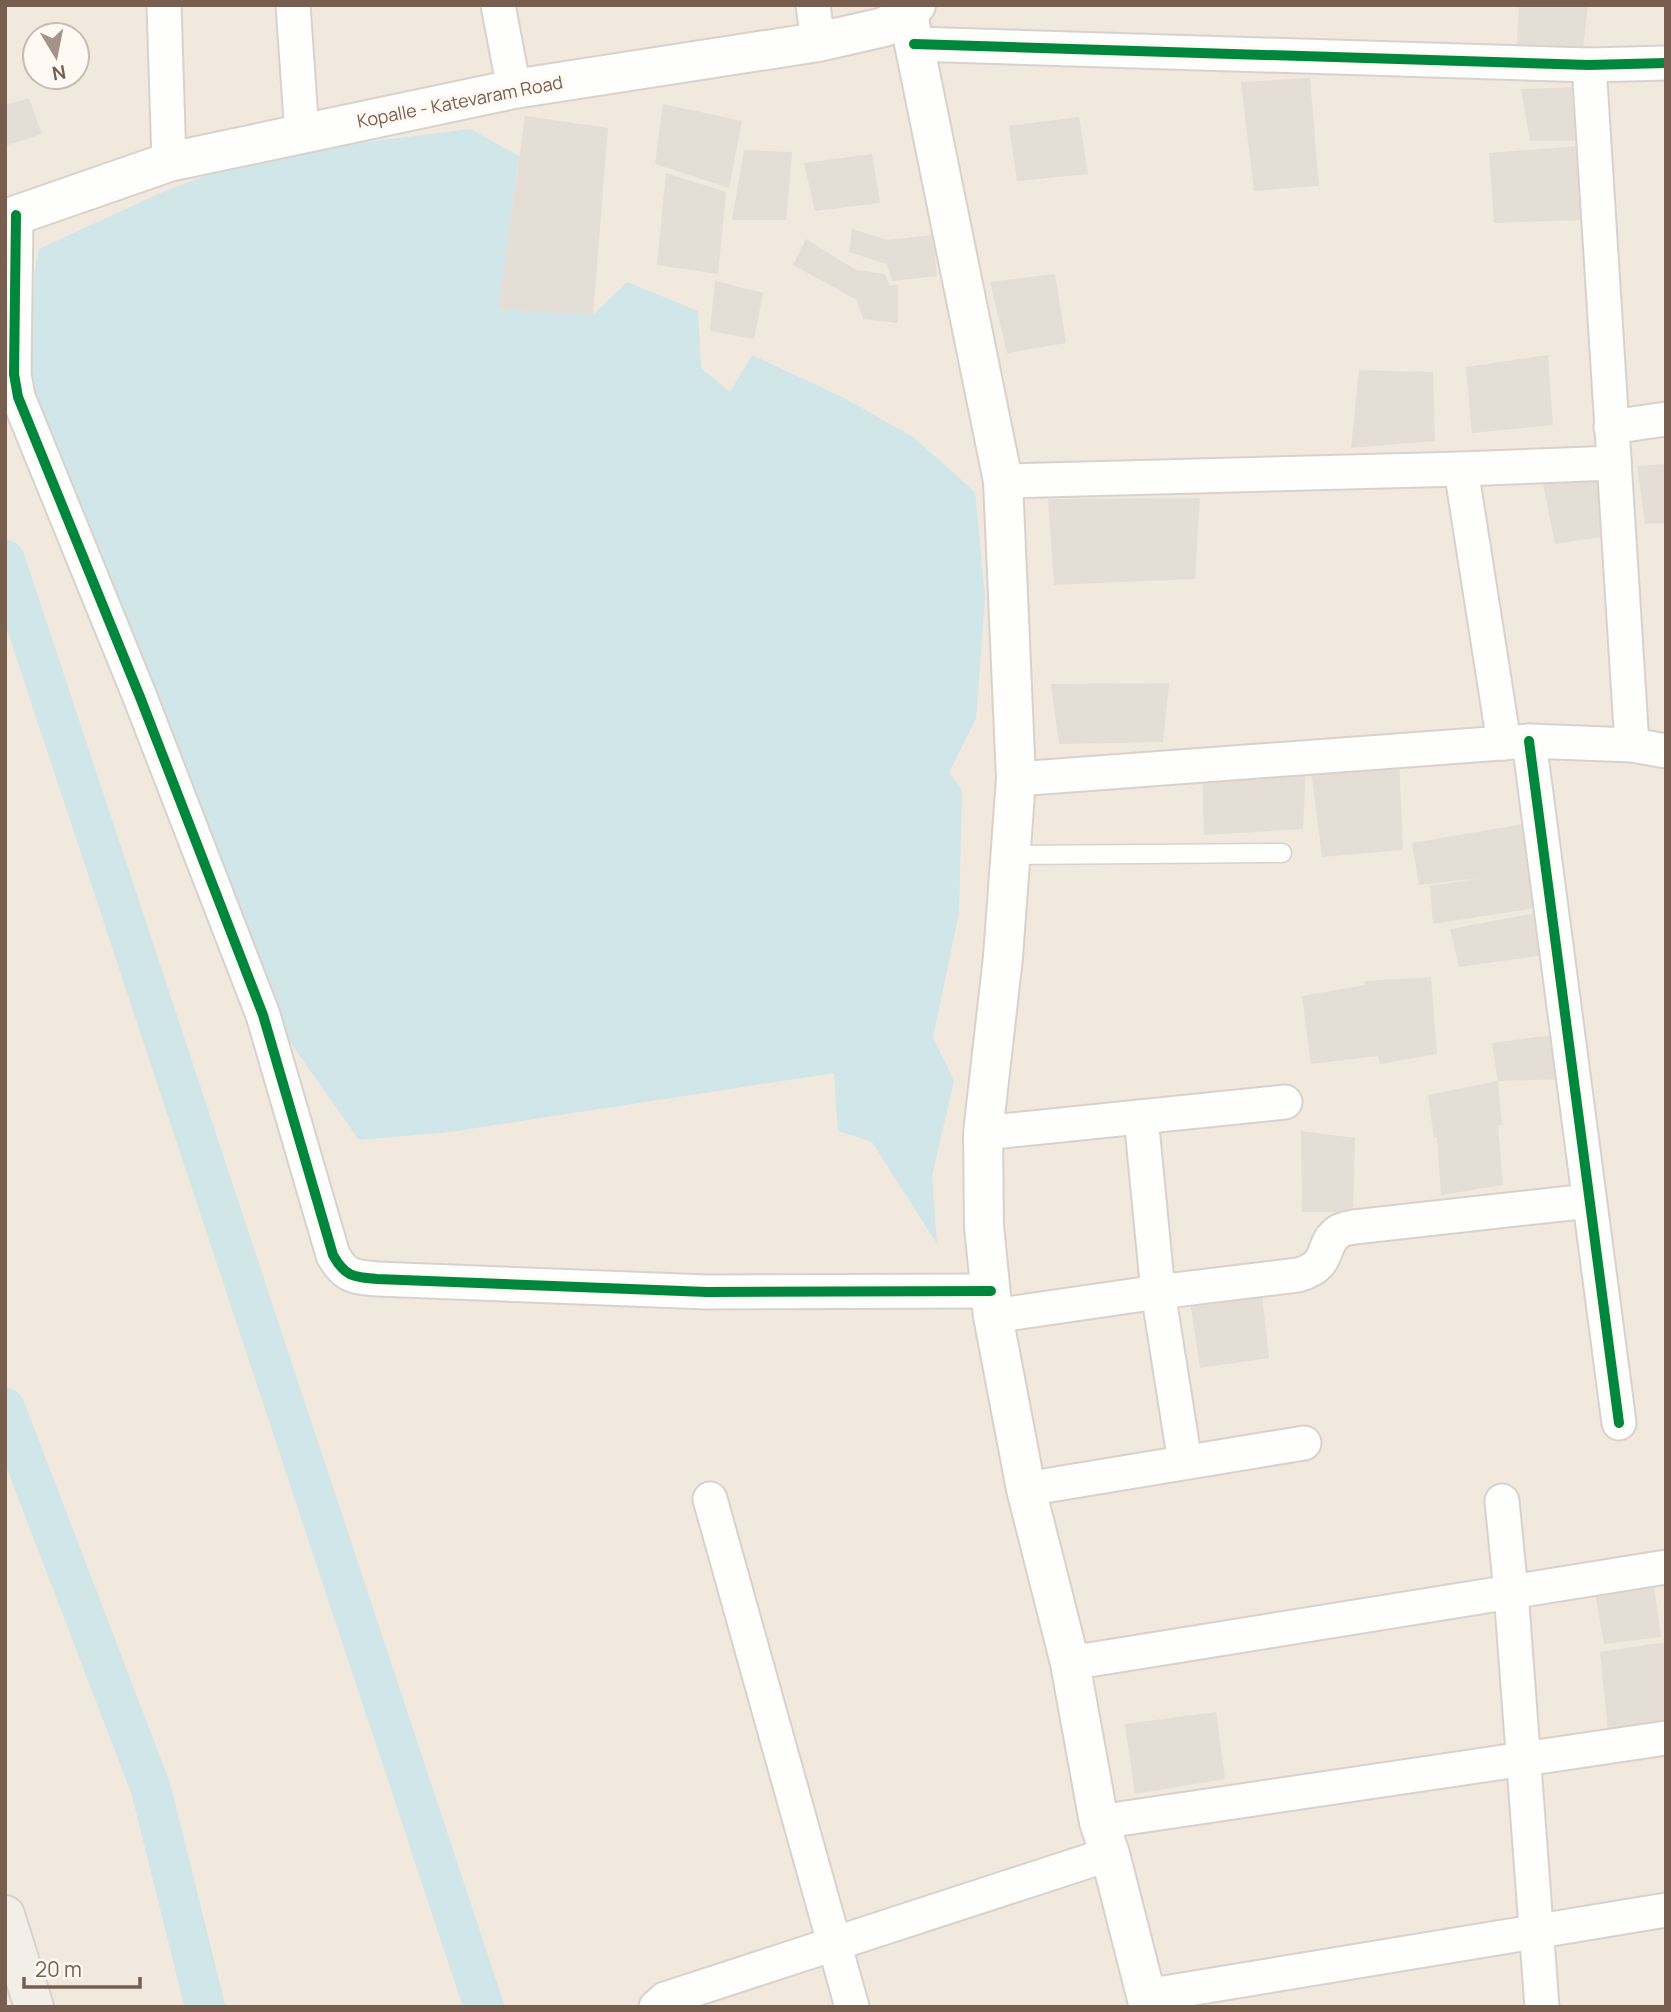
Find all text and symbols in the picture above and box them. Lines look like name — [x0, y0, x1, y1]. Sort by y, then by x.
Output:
north arrow — [21, 21, 91, 91]
text: N — [50, 59, 68, 87]
street label: Kopalle - Katevaram Road — [355, 69, 565, 133]
scale bar — [24, 1946, 140, 1990]
text: 20 m — [35, 1955, 82, 1983]

